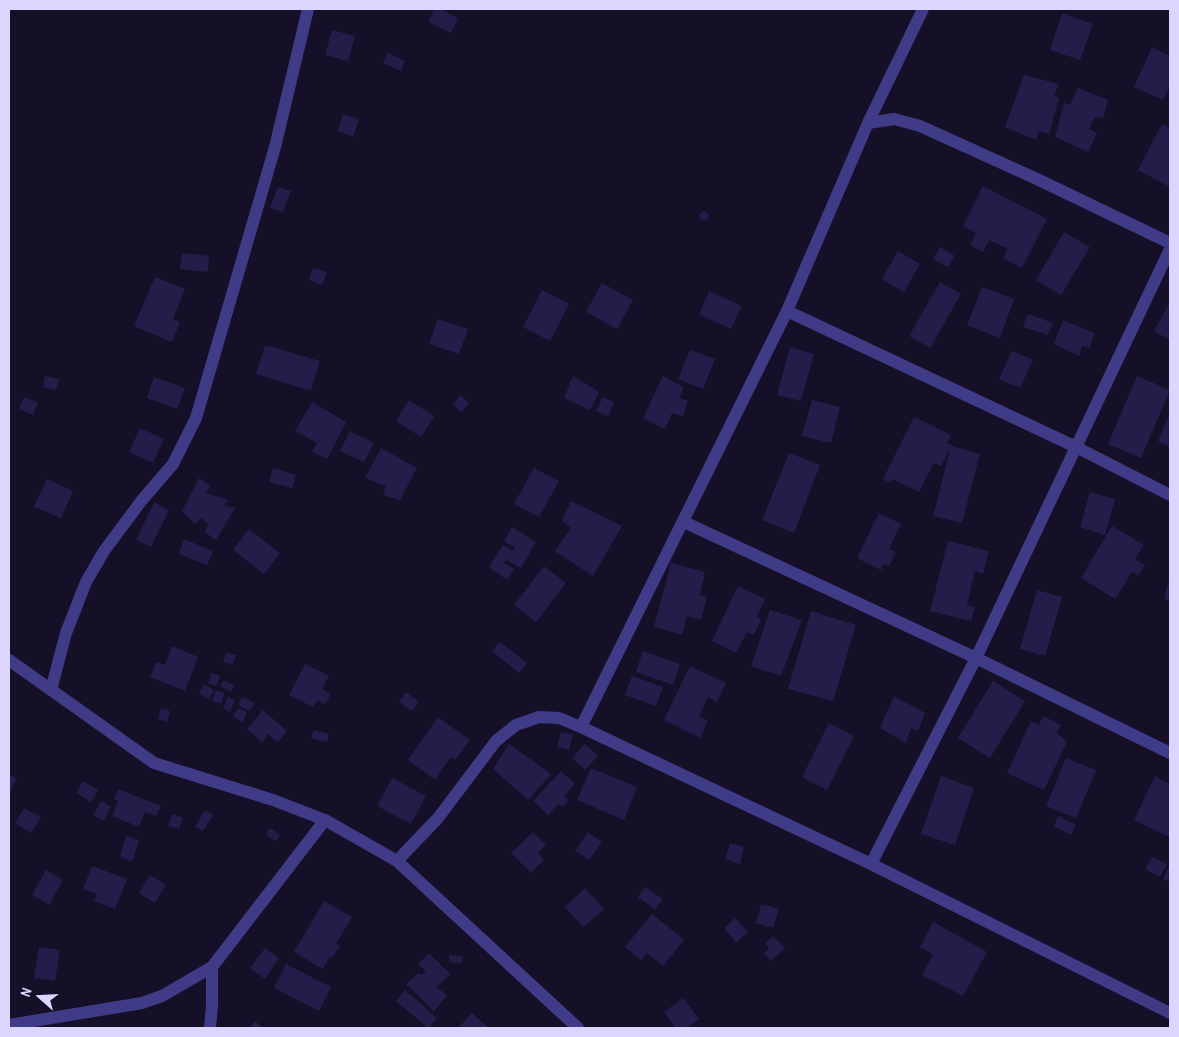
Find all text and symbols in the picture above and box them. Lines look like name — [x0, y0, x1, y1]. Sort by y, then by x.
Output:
north arrow — [15, 972, 65, 1022]
text: N — [16, 985, 36, 999]

